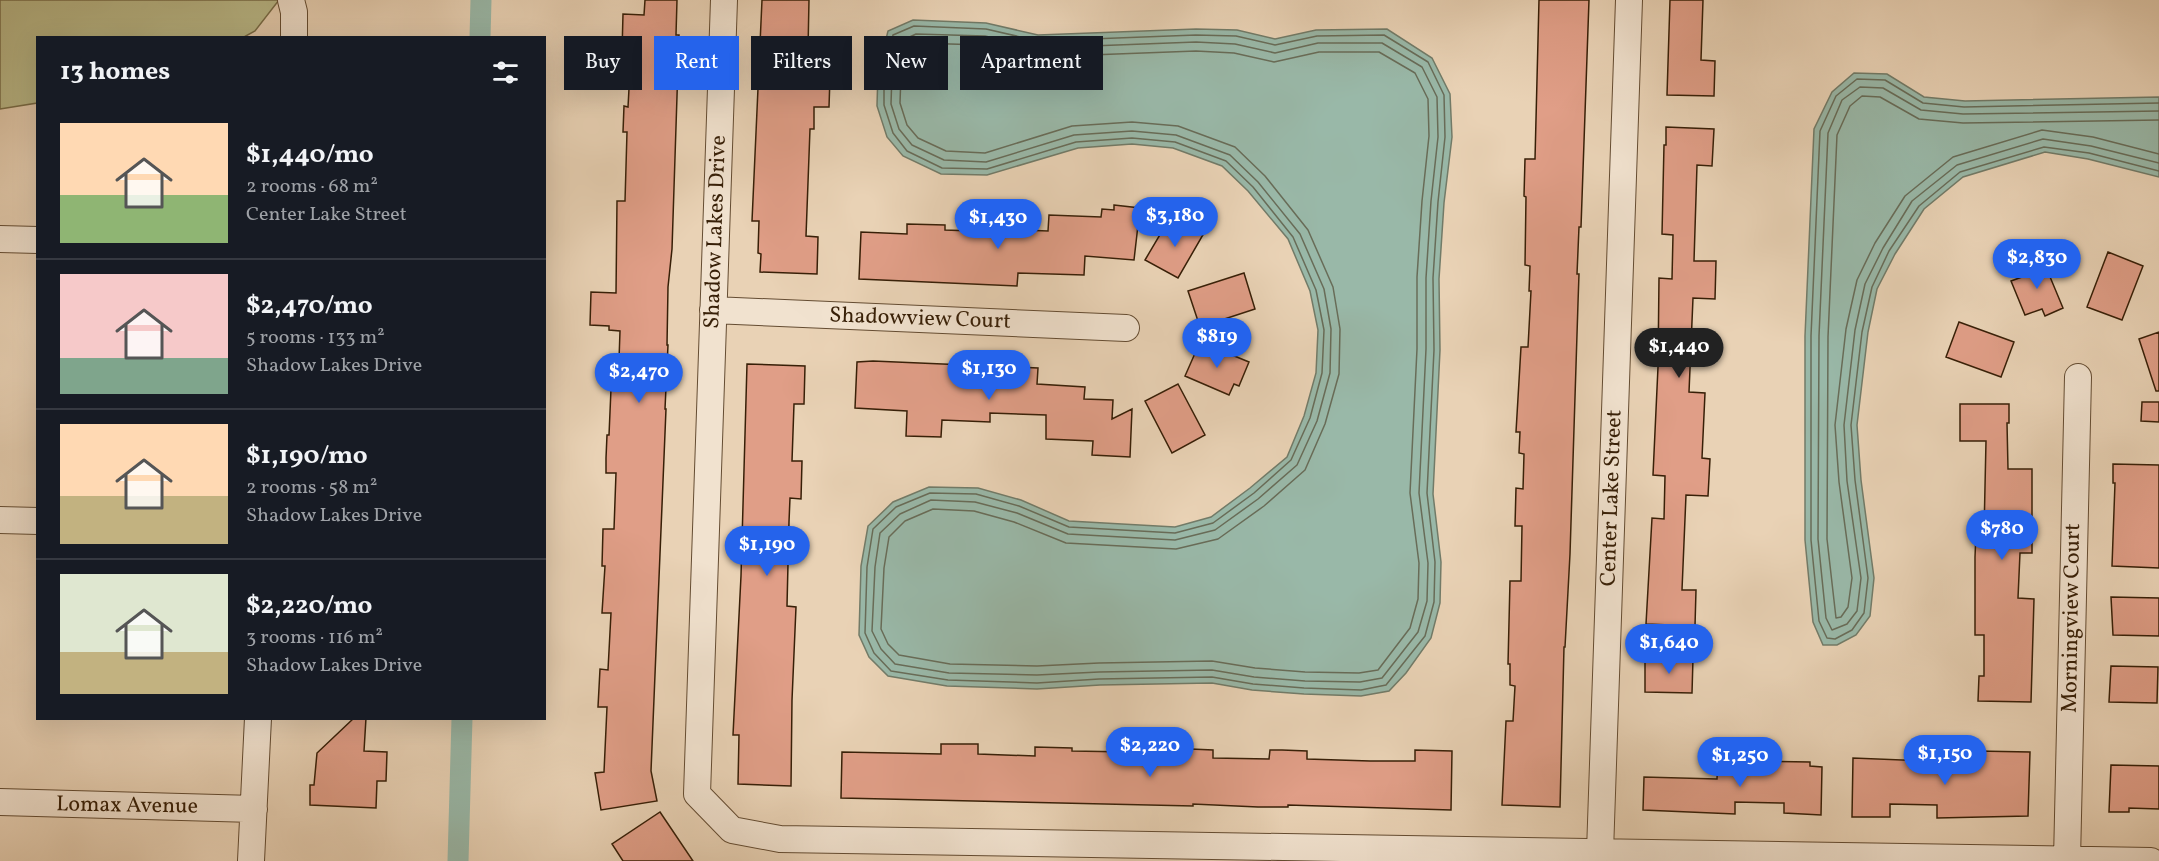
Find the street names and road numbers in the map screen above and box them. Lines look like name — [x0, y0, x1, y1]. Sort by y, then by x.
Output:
street label: Shadow Lakes Drive — [697, 135, 735, 329]
street label: Shadowview Court — [829, 300, 1012, 338]
street label: Center Lake Street — [1593, 409, 1631, 587]
street label: Morningview Court — [2055, 523, 2089, 713]
street label: Lomax Avenue — [56, 789, 198, 823]

